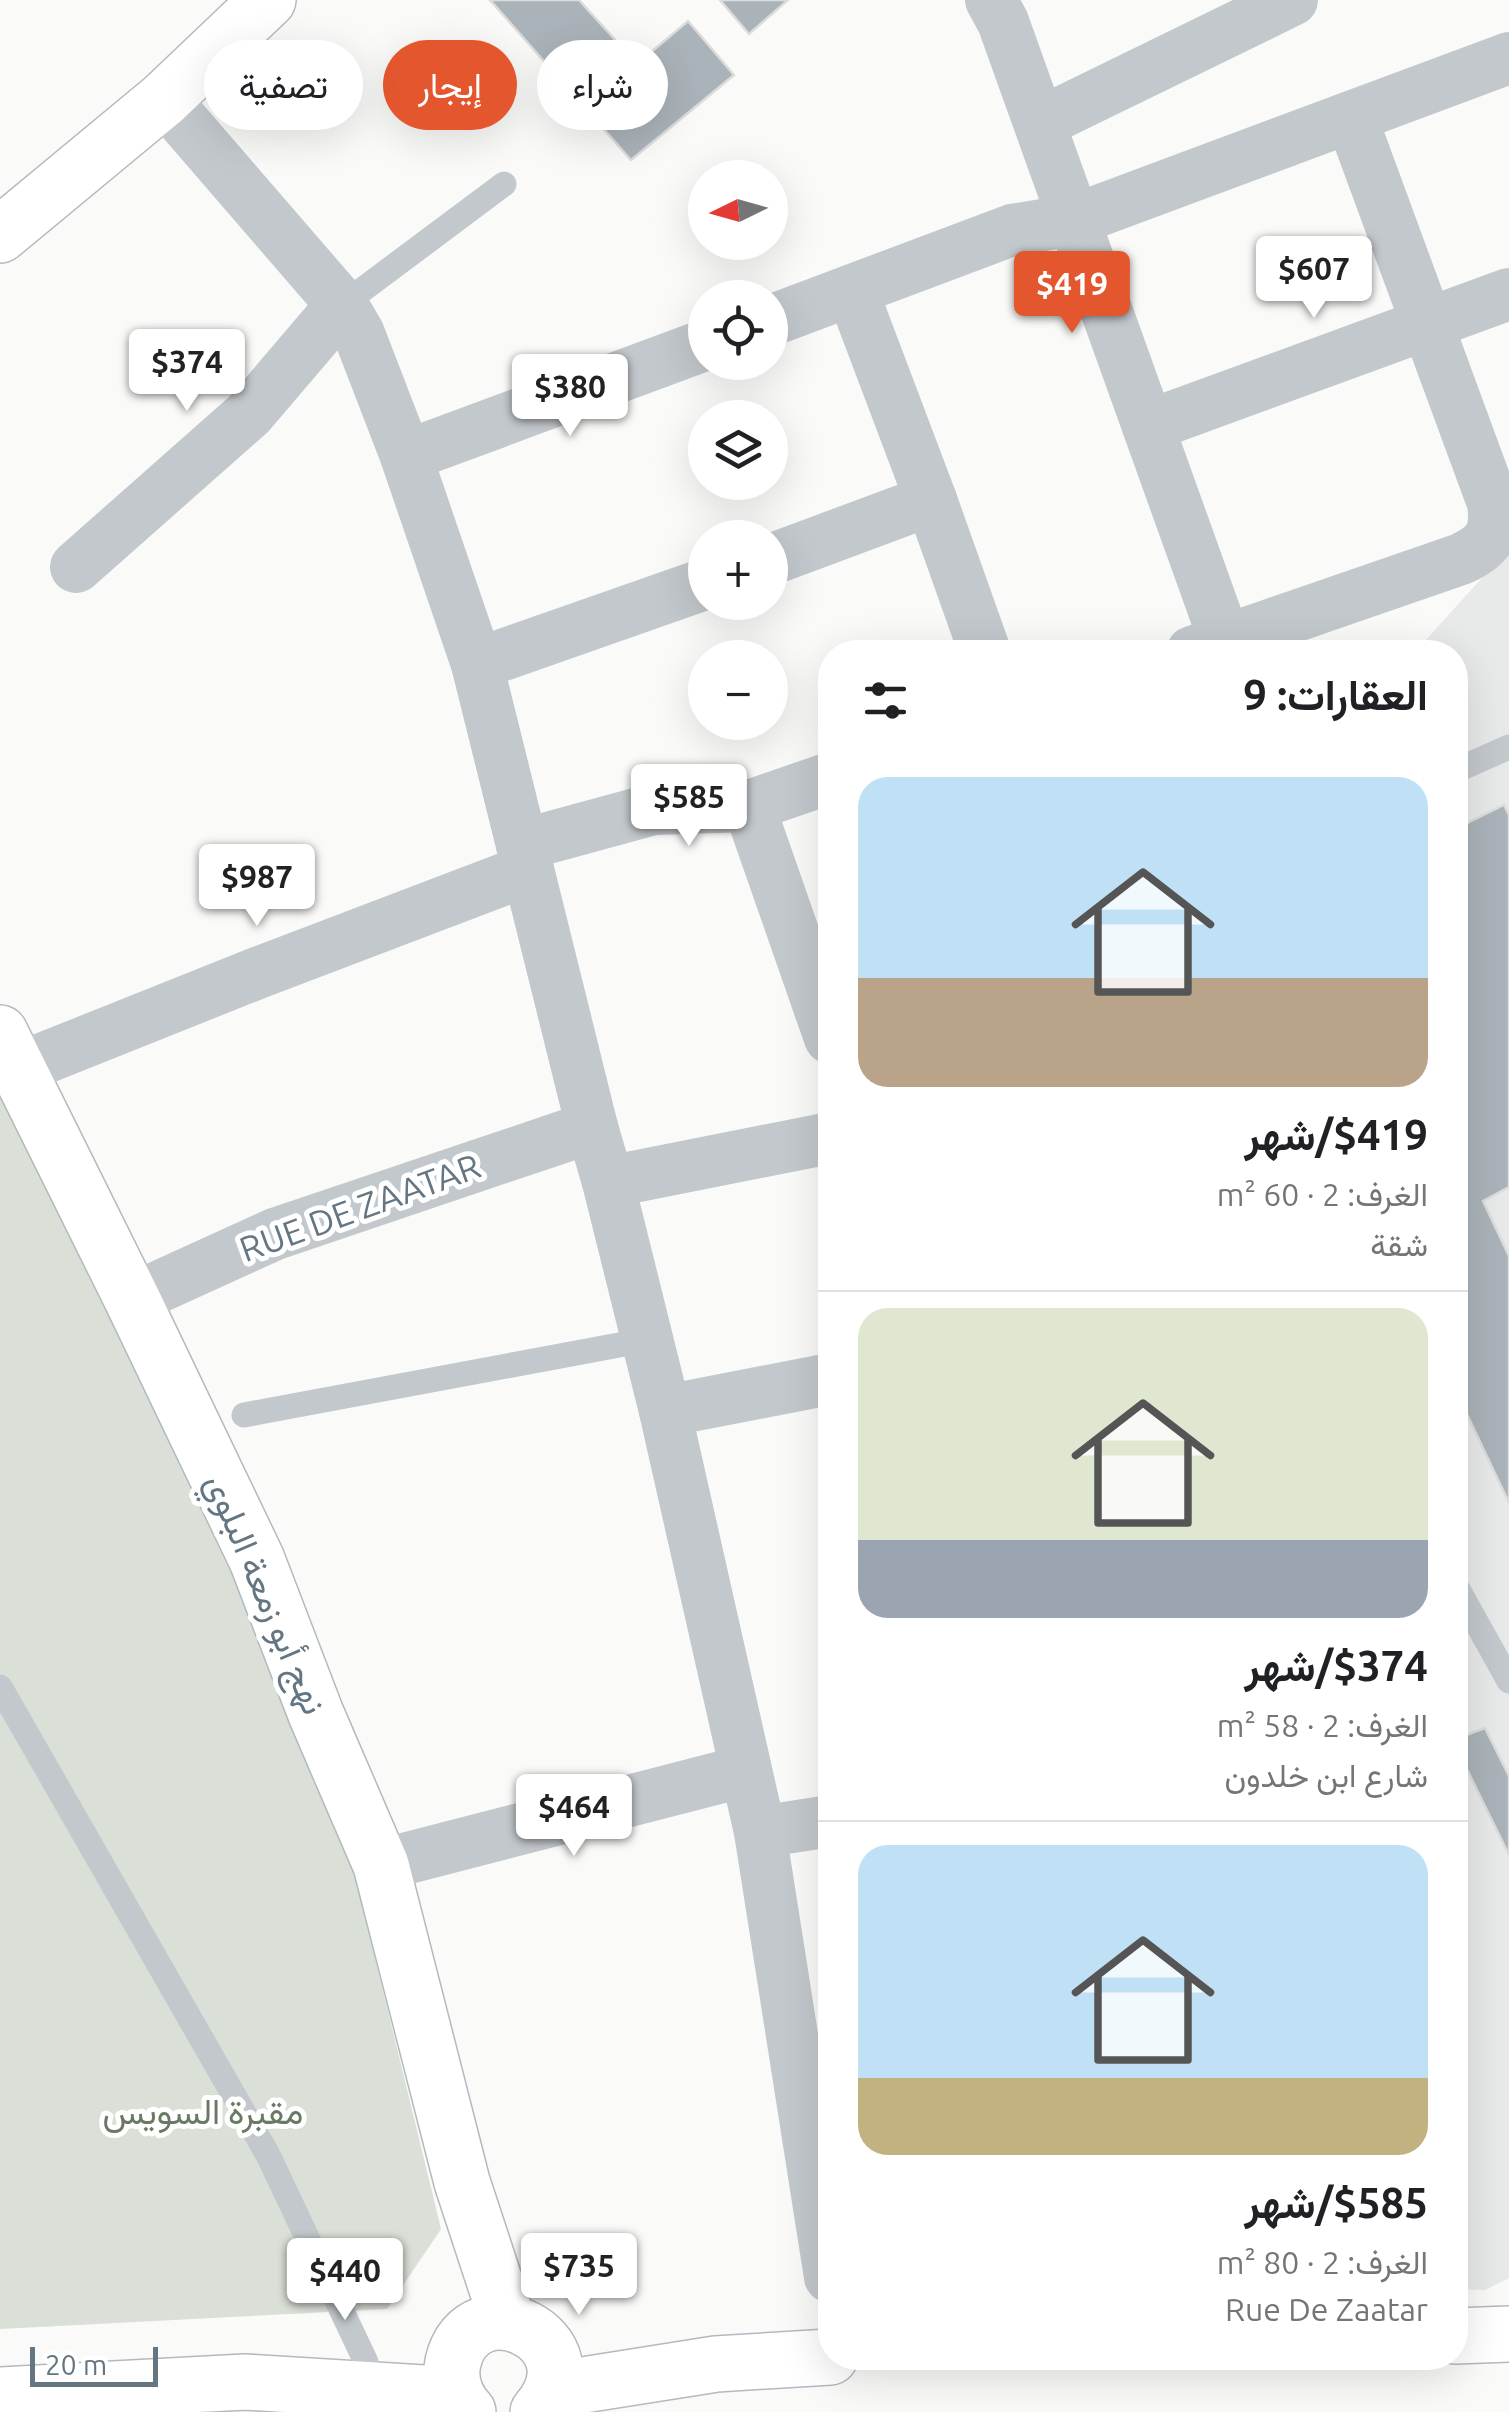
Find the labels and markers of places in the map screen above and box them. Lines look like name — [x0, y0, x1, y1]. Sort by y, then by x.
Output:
pin: $607 — [1255, 236, 1373, 321]
pin: $419 — [1013, 251, 1131, 336]
pin: $374 — [128, 329, 246, 414]
pin: $380 — [511, 354, 629, 439]
pin: $585 — [630, 764, 748, 849]
pin: $987 — [198, 844, 316, 929]
pin: $464 — [515, 1774, 633, 1859]
pin: $735 — [520, 2233, 638, 2318]
pin: $440 — [286, 2238, 404, 2323]

